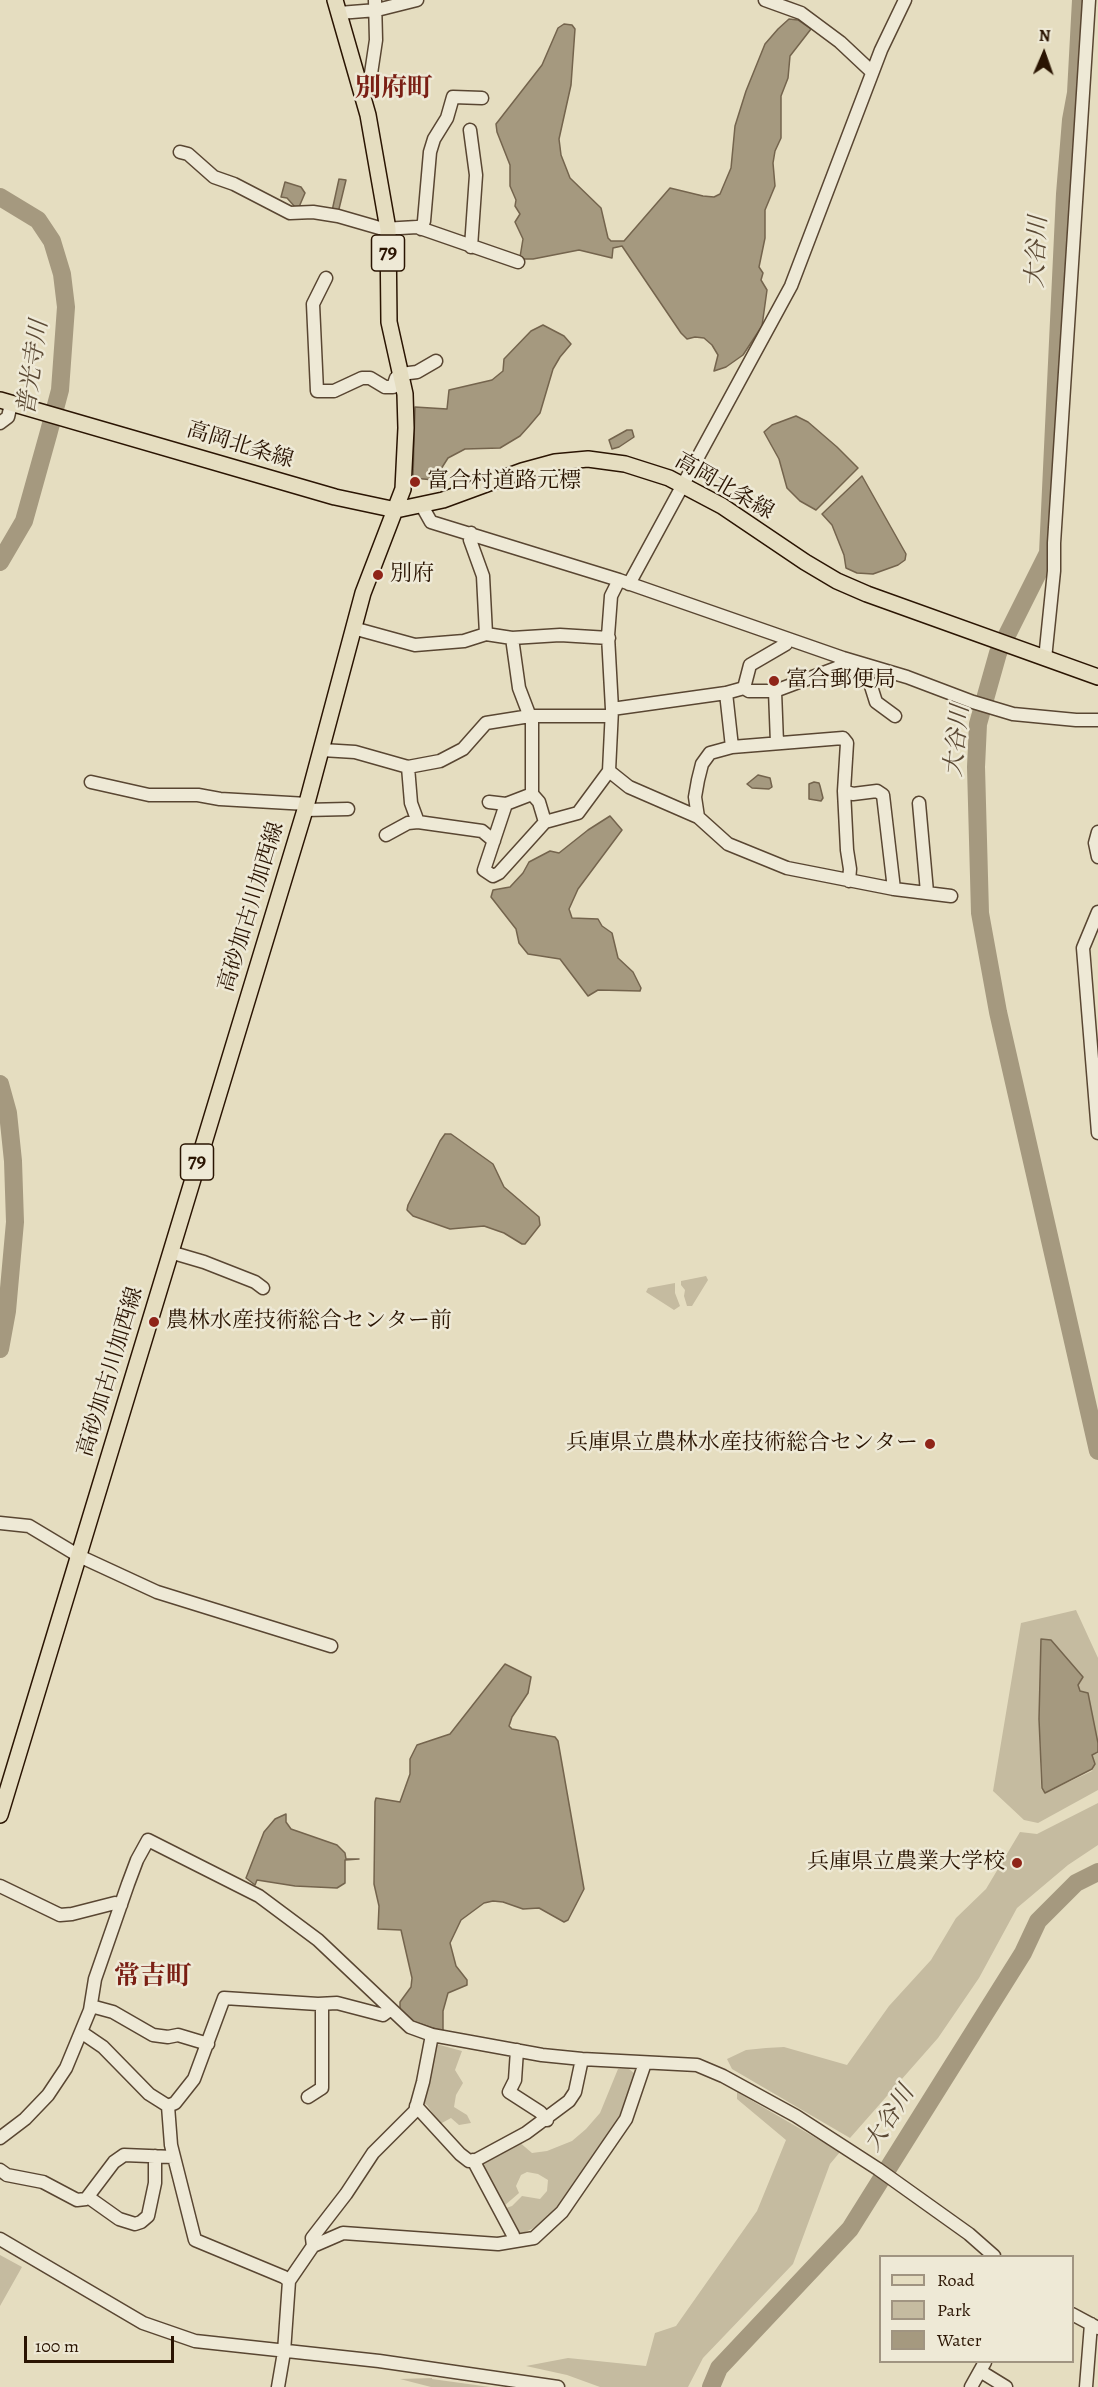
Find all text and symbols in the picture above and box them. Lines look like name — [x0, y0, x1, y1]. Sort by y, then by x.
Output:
north arrow — [1014, 24, 1074, 84]
text: N — [1038, 25, 1051, 47]
district label: 別府町 — [355, 74, 433, 106]
water label: 大谷川 — [1022, 215, 1054, 289]
road number: 79 — [372, 235, 404, 271]
water label: 普光寺川 — [13, 318, 55, 418]
street label: 高岡北条線 — [184, 417, 296, 475]
street label: 高岡北条線 — [670, 448, 778, 526]
place label: 富合村道路元標 — [427, 469, 581, 495]
marker: 富合村道路元標 — [408, 475, 422, 489]
place label: 別府 — [390, 562, 434, 588]
marker: 別府 — [371, 568, 385, 582]
place label: 富合郵便局 — [786, 668, 896, 694]
marker: 富合郵便局 — [767, 674, 781, 688]
water label: 大谷川 — [940, 704, 976, 778]
street label: 高砂加古川加西線 — [214, 819, 290, 995]
road number: 79 — [180, 1144, 214, 1180]
street label: 高砂加古川加西線 — [73, 1284, 149, 1460]
place label: 農林水産技術総合センター前 — [166, 1309, 452, 1335]
marker: 農林水産技術総合センター前 — [147, 1315, 161, 1329]
place label: 兵庫県立農林水産技術総合センター — [566, 1431, 918, 1457]
marker: 兵庫県立農林水産技術総合センター — [923, 1437, 937, 1451]
place label: 兵庫県立農業大学校 — [807, 1850, 1005, 1876]
marker: 兵庫県立農業大学校 — [1010, 1856, 1024, 1870]
district label: 常吉町 — [114, 1962, 192, 1994]
water label: 大谷川 — [859, 2081, 921, 2157]
legend — [879, 2255, 1074, 2363]
text: Road — [937, 2268, 974, 2292]
text: Park — [937, 2298, 971, 2322]
scale bar — [27, 2324, 177, 2362]
text: Water — [937, 2328, 982, 2352]
text: 100 m — [35, 2334, 79, 2358]

